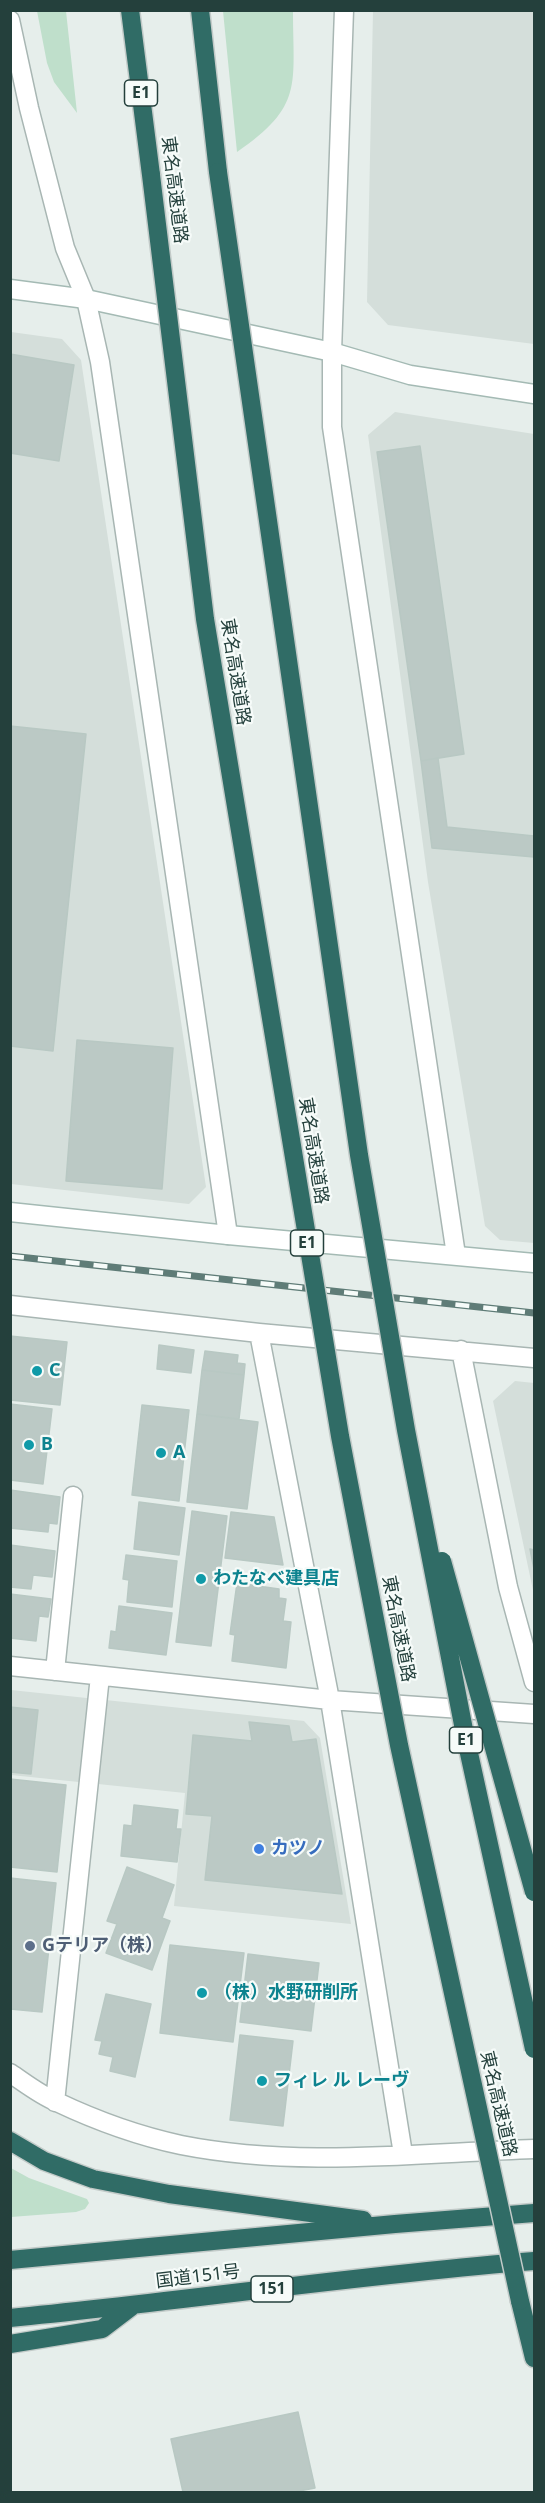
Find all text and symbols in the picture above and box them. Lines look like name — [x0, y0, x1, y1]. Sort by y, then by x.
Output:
road number: E1 — [124, 80, 158, 106]
street label: 東名高速道路 — [157, 135, 191, 245]
street label: 東名高速道路 — [216, 617, 254, 727]
street label: 東名高速道路 — [294, 1096, 332, 1206]
road number: E1 — [290, 1230, 324, 1256]
place label: C — [49, 1360, 61, 1382]
marker: C — [30, 1364, 44, 1378]
place label: B — [41, 1434, 53, 1456]
marker: B — [22, 1438, 36, 1452]
place label: A — [173, 1442, 185, 1464]
marker: A — [154, 1446, 168, 1460]
place label: わたなべ建具店 — [213, 1568, 339, 1590]
marker: わたなべ建具店 — [194, 1572, 208, 1586]
street label: 東名高速道路 — [377, 1574, 419, 1684]
road number: E1 — [450, 1727, 482, 1753]
place label: カツノ — [271, 1838, 325, 1860]
marker: カツノ — [252, 1842, 266, 1856]
place label: Gテリア（株） — [42, 1935, 163, 1957]
marker: Gテリア（株） — [23, 1939, 37, 1953]
place label: （株）水野研削所 — [214, 1982, 358, 2004]
marker: （株）水野研削所 — [195, 1986, 209, 2000]
street label: 東名高速道路 — [475, 2049, 521, 2159]
place label: フィレ ル レーヴ — [274, 2070, 409, 2092]
marker: フィレ ル レーヴ — [255, 2074, 269, 2088]
street label: 国道151号 — [155, 2261, 241, 2293]
road number: 151 — [251, 2276, 293, 2302]

